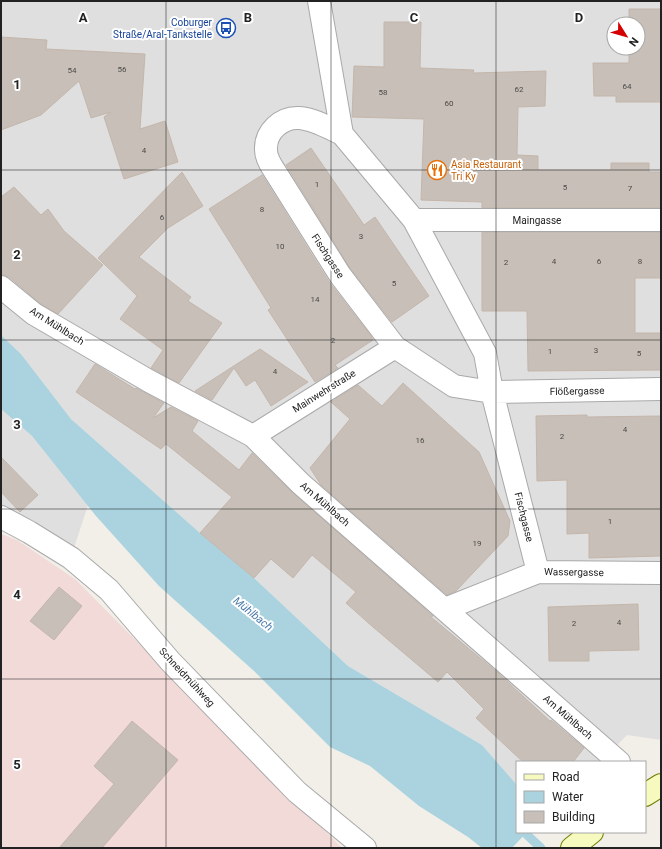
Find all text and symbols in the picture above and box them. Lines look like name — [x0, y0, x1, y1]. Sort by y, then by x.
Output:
text: A — [79, 10, 88, 25]
text: B — [244, 10, 252, 25]
text: C — [410, 10, 419, 25]
text: D — [575, 10, 583, 25]
north arrow — [606, 16, 646, 56]
place label: Coburger Straße/Aral-Tankstelle — [113, 17, 213, 40]
bus stop icon: Coburger Straße/Aral-Tankstelle — [215, 17, 237, 39]
text: N — [626, 35, 641, 49]
house number: 56 — [118, 65, 127, 74]
house number: 54 — [68, 66, 77, 75]
text: 1 — [13, 77, 21, 92]
house number: 64 — [623, 82, 632, 91]
house number: 62 — [515, 85, 524, 94]
house number: 58 — [379, 88, 388, 97]
house number: 60 — [445, 99, 454, 108]
house number: 4 — [142, 146, 147, 155]
restaurant icon: Asia Restaurant Tri Ky — [426, 159, 448, 181]
place label: Asia Restaurant Tri Ky — [451, 159, 521, 182]
house number: 1 — [315, 180, 319, 189]
house number: 5 — [563, 183, 568, 192]
house number: 7 — [628, 184, 633, 193]
house number: 8 — [260, 205, 265, 214]
house number: 6 — [160, 213, 165, 222]
street label: Maingasse — [513, 215, 561, 226]
street label: Fischgasse — [310, 232, 346, 280]
house number: 3 — [359, 232, 363, 241]
house number: 10 — [276, 242, 285, 251]
text: 2 — [13, 247, 21, 262]
house number: 4 — [552, 257, 557, 266]
house number: 6 — [597, 257, 602, 266]
house number: 8 — [638, 257, 643, 266]
house number: 2 — [504, 258, 509, 267]
house number: 5 — [392, 279, 397, 288]
house number: 14 — [311, 295, 320, 304]
street label: Am Mühlbach — [28, 305, 86, 347]
house number: 2 — [331, 336, 336, 345]
house number: 3 — [594, 346, 598, 355]
house number: 1 — [548, 347, 552, 356]
house number: 5 — [637, 349, 642, 358]
house number: 4 — [273, 367, 278, 376]
street label: Mainwehrstraße — [290, 367, 358, 415]
street label: Flößergasse — [549, 385, 605, 397]
text: 3 — [13, 417, 21, 432]
house number: 4 — [623, 425, 628, 434]
house number: 2 — [560, 432, 565, 441]
house number: 16 — [416, 436, 425, 445]
street label: Am Mühlbach — [298, 480, 352, 528]
street label: Fischgasse — [513, 491, 535, 543]
house number: 1 — [608, 517, 612, 526]
house number: 19 — [473, 539, 482, 548]
street label: Wassergasse — [544, 566, 604, 578]
text: 4 — [13, 587, 21, 602]
water label: Mühlbach — [231, 594, 275, 634]
house number: 4 — [617, 618, 622, 627]
house number: 2 — [572, 619, 577, 628]
street label: Schneidmühlweg — [157, 645, 217, 709]
street label: Am Mühlbach — [541, 693, 595, 741]
text: 5 — [13, 757, 21, 772]
legend — [516, 761, 646, 833]
text: Road — [552, 770, 580, 784]
text: Water — [552, 790, 583, 804]
text: Building — [552, 810, 595, 824]

